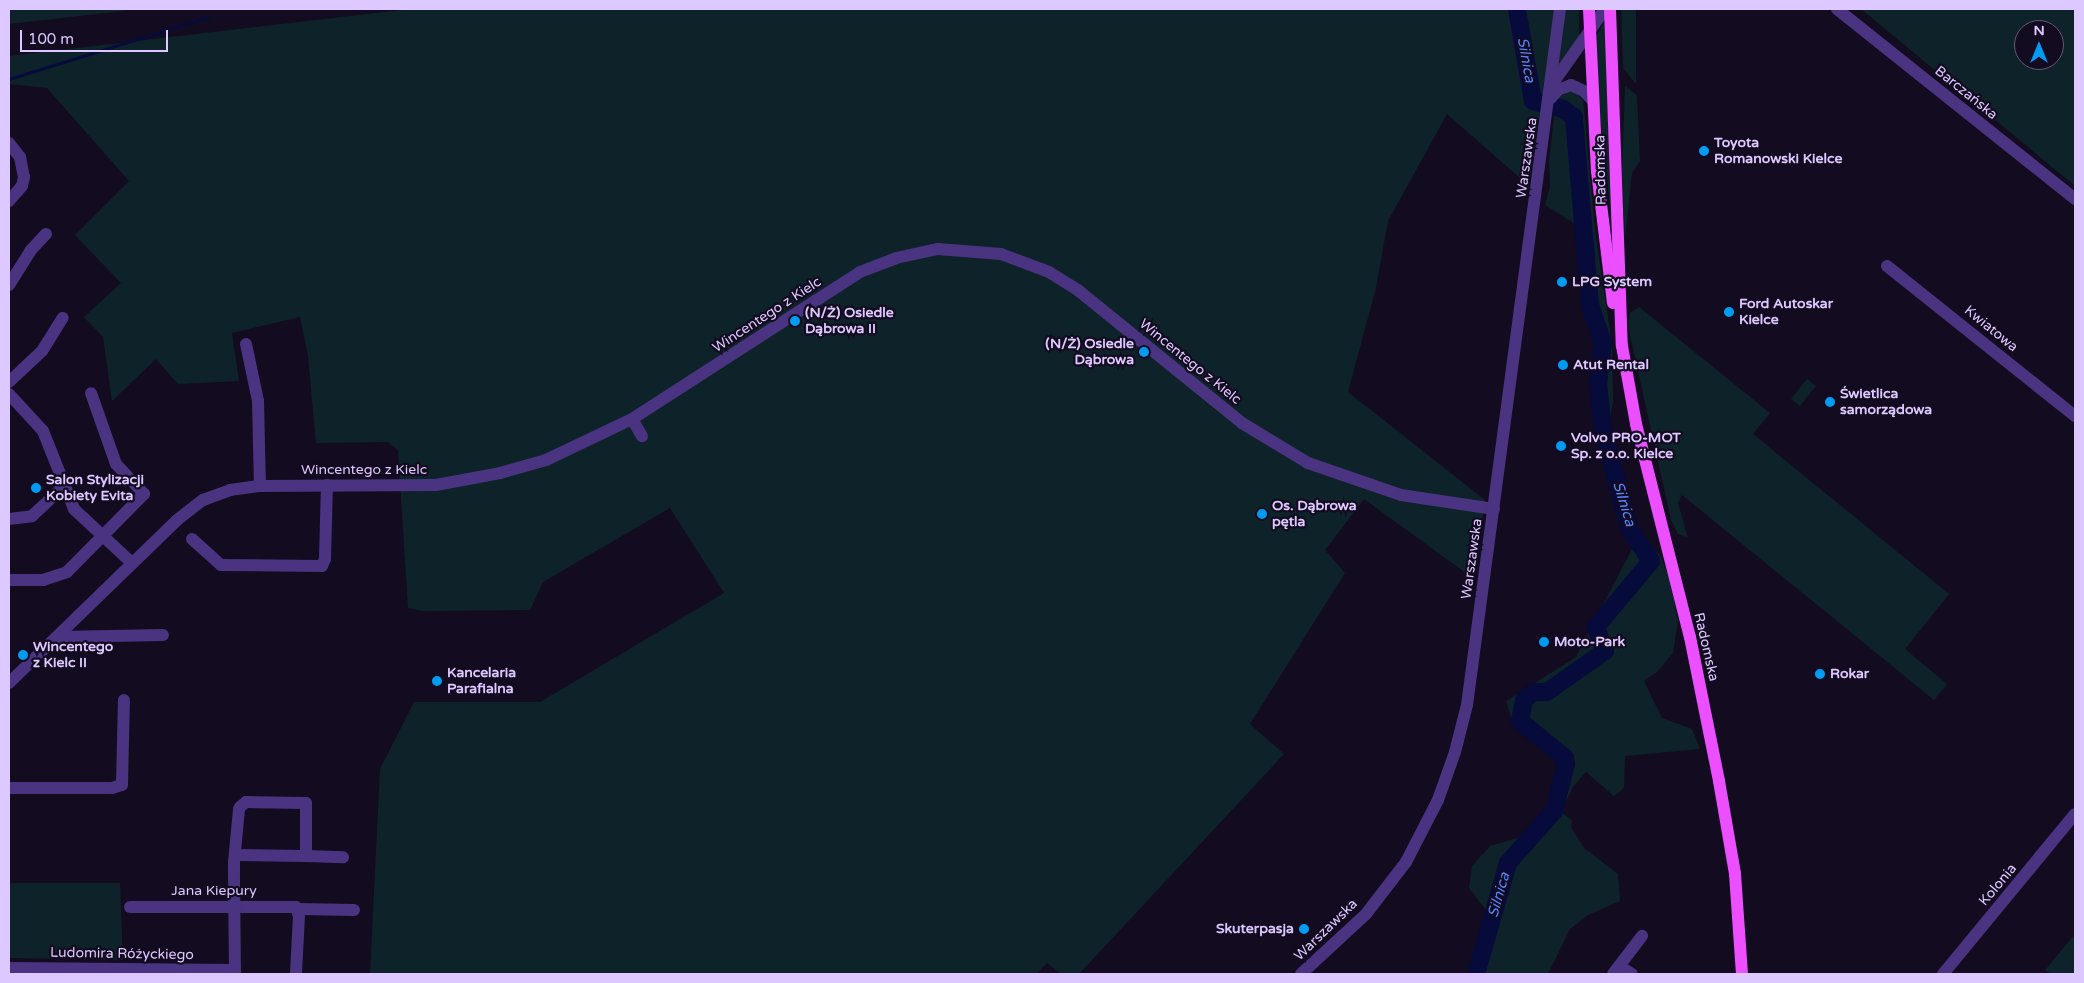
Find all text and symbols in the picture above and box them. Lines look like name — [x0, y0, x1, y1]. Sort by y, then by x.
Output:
scale bar — [22, 20, 170, 52]
north arrow — [2014, 20, 2064, 70]
text: N — [2033, 22, 2045, 39]
text: 100 m — [28, 30, 74, 48]
water label: Silnica — [1513, 36, 1539, 84]
street label: Barczańska — [1931, 63, 2001, 123]
street label: Warszawska — [1513, 117, 1541, 199]
street label: Radomska — [1592, 135, 1610, 205]
place label: Toyota Romanowski Kielce — [1714, 135, 1842, 168]
marker: Toyota Romanowski Kielce — [1698, 145, 1710, 157]
street label: Wincentego z Kielc — [709, 274, 825, 356]
place label: LPG System — [1572, 274, 1652, 290]
marker: LPG System — [1556, 276, 1568, 288]
place label: Ford Autoskar Kielce — [1739, 296, 1833, 328]
street label: Kwiatowa — [1961, 302, 2021, 356]
place label: (N/Ż) Osiedle Dąbrowa II — [805, 305, 894, 338]
marker: Ford Autoskar Kielce — [1723, 306, 1735, 318]
marker: (N/Ż) Osiedle Dąbrowa II — [789, 315, 801, 327]
street label: Wincentego z Kielc — [1136, 316, 1244, 408]
place label: (N/Ż) Osiedle Dąbrowa — [1045, 336, 1134, 368]
marker: (N/Ż) Osiedle Dąbrowa — [1138, 346, 1150, 358]
place label: Atut Rental — [1573, 357, 1649, 373]
marker: Atut Rental — [1557, 359, 1569, 371]
place label: Świetlica samorządowa — [1840, 386, 1932, 418]
marker: Świetlica samorządowa — [1824, 396, 1836, 408]
place label: Volvo PRO-MOT Sp. z o.o. Kielce — [1571, 430, 1681, 462]
marker: Volvo PRO-MOT Sp. z o.o. Kielce — [1555, 440, 1567, 452]
street label: Wincentego z Kielc — [301, 462, 427, 478]
place label: Salon Stylizacji Kobiety Evita — [46, 472, 144, 504]
water label: Silnica — [1609, 479, 1639, 529]
marker: Salon Stylizacji Kobiety Evita — [30, 482, 42, 494]
place label: Os. Dąbrowa pętla — [1272, 498, 1357, 530]
marker: Os. Dąbrowa pętla — [1256, 508, 1268, 520]
street label: Warszawska — [1458, 518, 1486, 600]
street label: Radomska — [1690, 611, 1722, 683]
place label: Moto-Park — [1554, 634, 1625, 650]
marker: Moto-Park — [1538, 636, 1550, 648]
place label: Wincentego z Kielc II — [33, 639, 113, 672]
marker: Wincentego z Kielc II — [17, 649, 29, 661]
place label: Kancelaria Parafialna — [447, 665, 516, 698]
place label: Rokar — [1830, 666, 1869, 682]
marker: Rokar — [1814, 668, 1826, 680]
marker: Kancelaria Parafialna — [431, 675, 443, 687]
street label: Kolonia — [1976, 861, 2020, 909]
water label: Silnica — [1484, 870, 1514, 920]
street label: Jana Kiepury — [171, 883, 257, 899]
street label: Warszawska — [1291, 896, 1361, 964]
place label: Skuterpasja — [1216, 921, 1294, 937]
marker: Skuterpasja — [1298, 923, 1310, 935]
street label: Ludomira Różyckiego — [50, 944, 194, 964]

